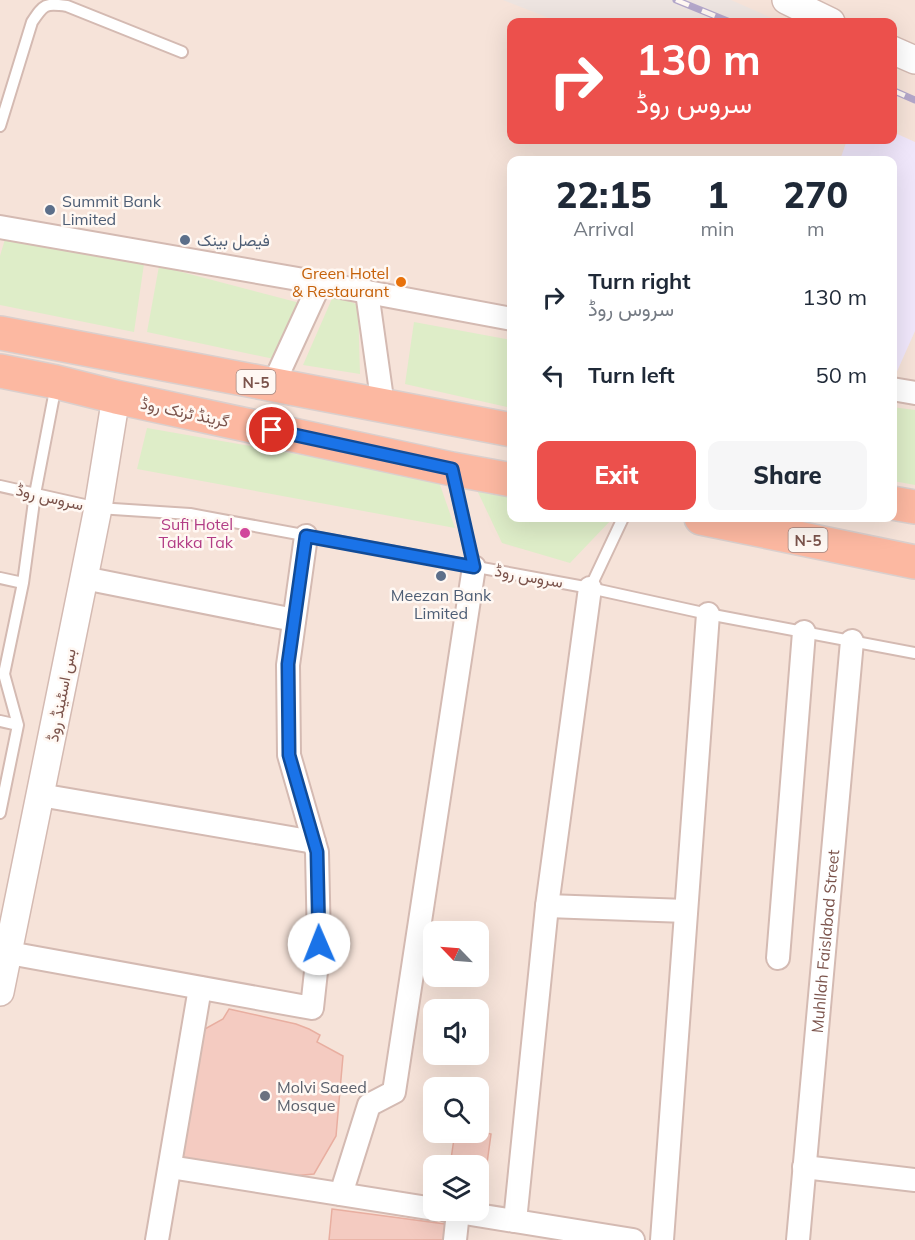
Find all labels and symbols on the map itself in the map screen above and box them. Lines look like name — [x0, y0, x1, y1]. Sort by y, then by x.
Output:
place label: Summit Bank Limited — [62, 191, 162, 229]
marker: Summit Bank Limited — [43, 203, 57, 217]
place label: فیصل بینک — [197, 230, 270, 251]
marker: فیصل بینک — [178, 233, 192, 247]
place label: Green Hotel & Restaurant — [292, 263, 389, 301]
marker: Green Hotel & Restaurant — [394, 275, 408, 289]
road number: N-5 — [236, 370, 276, 394]
street label: گرینڈ ٹرنک روڈ — [139, 393, 231, 432]
pin — [246, 404, 297, 455]
street label: سروس روڈ — [14, 480, 86, 515]
place label: Sufi Hotel Takka Tak — [159, 514, 234, 552]
marker: Sufi Hotel Takka Tak — [238, 526, 252, 540]
road number: N-5 — [788, 528, 828, 552]
street label: سروس روڈ — [493, 560, 565, 593]
marker: Meezan Bank Limited — [434, 569, 448, 583]
place label: Meezan Bank Limited — [391, 585, 492, 623]
street label: بس اسٹینڈ روڈ — [42, 647, 81, 743]
street label: Muhllah Faislabad Street — [807, 848, 843, 1034]
position arrow — [287, 912, 351, 976]
north arrow — [423, 921, 489, 987]
place label: Molvi Saeed Mosque — [277, 1077, 367, 1115]
marker: Molvi Saeed Mosque — [258, 1089, 272, 1103]

